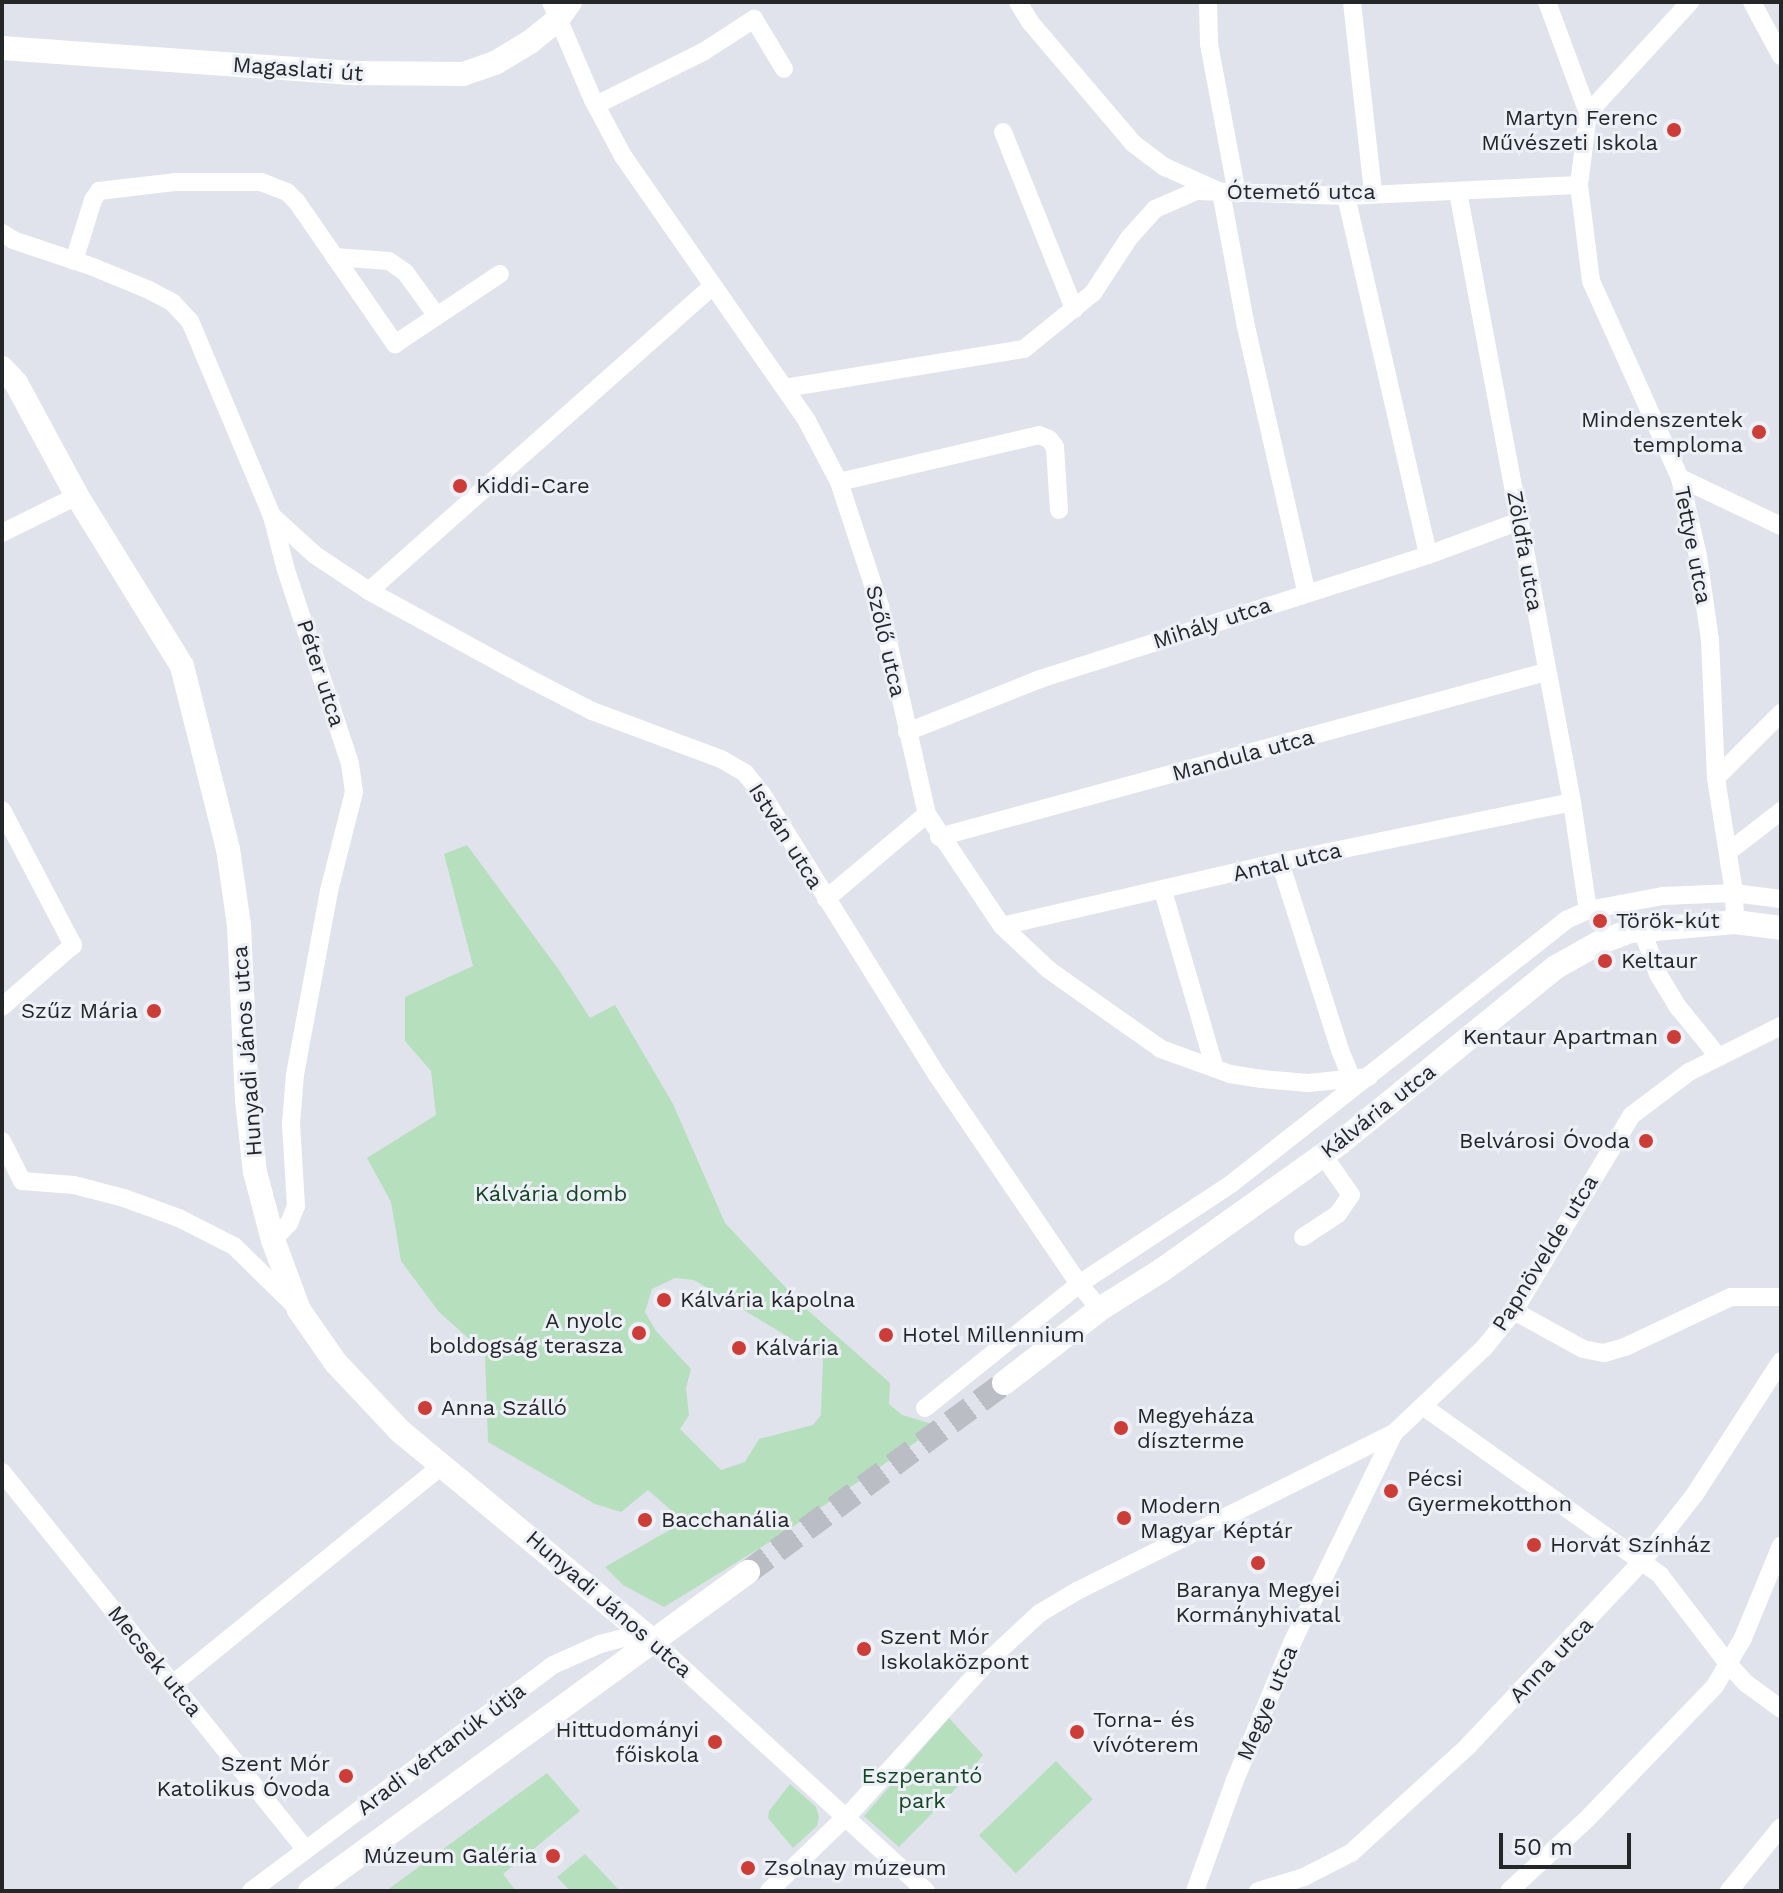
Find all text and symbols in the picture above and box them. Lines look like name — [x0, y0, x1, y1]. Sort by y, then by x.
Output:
street label: Magaslati út — [232, 51, 364, 87]
place label: Martyn Ferenc Művészeti Iskola — [1481, 104, 1658, 156]
marker: Martyn Ferenc Művészeti Iskola — [1665, 121, 1683, 139]
street label: Ótemető utca — [1226, 179, 1376, 205]
place label: Mindenszentek temploma — [1581, 406, 1743, 458]
marker: Mindenszentek temploma — [1750, 423, 1768, 441]
place label: Kiddi-Care — [476, 473, 590, 499]
marker: Kiddi-Care — [451, 477, 469, 495]
street label: Tettye utca — [1669, 484, 1717, 606]
street label: Zöldfa utca — [1501, 488, 1549, 614]
street label: Szőlő utca — [860, 583, 912, 699]
street label: Mihály utca — [1149, 591, 1275, 655]
street label: Péter utca — [291, 616, 351, 730]
street label: Mandula utca — [1169, 723, 1317, 787]
street label: István utca — [743, 778, 829, 894]
street label: Antal utca — [1230, 837, 1344, 887]
place label: Török-kút — [1616, 908, 1720, 934]
marker: Török-kút — [1591, 912, 1609, 930]
street label: Hunyadi János utca — [226, 945, 268, 1157]
place label: Keltaur — [1621, 948, 1698, 974]
marker: Keltaur — [1596, 952, 1614, 970]
place label: Szűz Mária — [21, 998, 138, 1024]
marker: Szűz Mária — [145, 1002, 163, 1020]
place label: Kentaur Apartman — [1461, 1024, 1658, 1050]
marker: Kentaur Apartman — [1665, 1028, 1683, 1046]
street label: Kálvária utca — [1315, 1058, 1441, 1164]
place label: Belvárosi Óvoda — [1459, 1128, 1630, 1154]
marker: Belvárosi Óvoda — [1637, 1132, 1655, 1150]
street label: Papnövelde utca — [1486, 1170, 1604, 1336]
park label: Kálvária domb — [474, 1181, 628, 1207]
place label: Kálvária kápolna — [680, 1287, 856, 1313]
marker: Kálvária kápolna — [655, 1291, 673, 1309]
place label: A nyolc boldogság terasza — [428, 1307, 623, 1358]
place label: Hotel Millennium — [902, 1322, 1086, 1348]
marker: A nyolc boldogság terasza — [630, 1324, 648, 1342]
marker: Hotel Millennium — [877, 1326, 895, 1344]
place label: Kálvária — [755, 1335, 839, 1361]
marker: Kálvária — [730, 1339, 748, 1357]
place label: Anna Szálló — [441, 1395, 568, 1421]
marker: Anna Szálló — [416, 1399, 434, 1417]
place label: Megyeháza díszterme — [1137, 1402, 1254, 1454]
marker: Megyeháza díszterme — [1112, 1419, 1130, 1437]
place label: Pécsi Gyermekotthon — [1407, 1465, 1572, 1516]
marker: Pécsi Gyermekotthon — [1382, 1482, 1400, 1500]
place label: Modern Magyar Képtár — [1140, 1492, 1293, 1544]
place label: Bacchanália — [661, 1507, 790, 1533]
marker: Modern Magyar Képtár — [1115, 1509, 1133, 1527]
marker: Bacchanália — [636, 1511, 654, 1529]
street label: Hunyadi János utca — [521, 1525, 697, 1683]
place label: Horvát Színház — [1550, 1532, 1711, 1558]
marker: Horvát Színház — [1525, 1536, 1543, 1554]
marker: Baranya Megyei Kormányhivatal — [1249, 1554, 1267, 1572]
place label: Baranya Megyei Kormányhivatal — [1175, 1576, 1341, 1628]
street label: Mecsek utca — [102, 1600, 208, 1722]
street label: Anna utca — [1504, 1612, 1598, 1708]
place label: Szent Mór Iskolaközpont — [880, 1623, 1029, 1674]
marker: Szent Mór Iskolaközpont — [855, 1640, 873, 1658]
street label: Megye utca — [1231, 1642, 1303, 1764]
street label: Aradi vértanúk útja — [351, 1677, 531, 1821]
place label: Torna- és vívóterem — [1093, 1706, 1199, 1758]
place label: Hittudományi főiskola — [555, 1716, 699, 1768]
marker: Torna- és vívóterem — [1068, 1723, 1086, 1741]
marker: Hittudományi főiskola — [706, 1733, 724, 1751]
place label: Szent Mór Katolikus Óvoda — [156, 1750, 330, 1802]
park label: Eszperantó park — [862, 1762, 982, 1814]
marker: Szent Mór Katolikus Óvoda — [337, 1767, 355, 1785]
scale bar — [1503, 1817, 1635, 1867]
text: 50 m — [1513, 1833, 1573, 1861]
place label: Múzeum Galéria — [363, 1843, 537, 1869]
marker: Múzeum Galéria — [544, 1847, 562, 1865]
place label: Zsolnay múzeum — [764, 1855, 947, 1881]
marker: Zsolnay múzeum — [739, 1859, 757, 1877]

